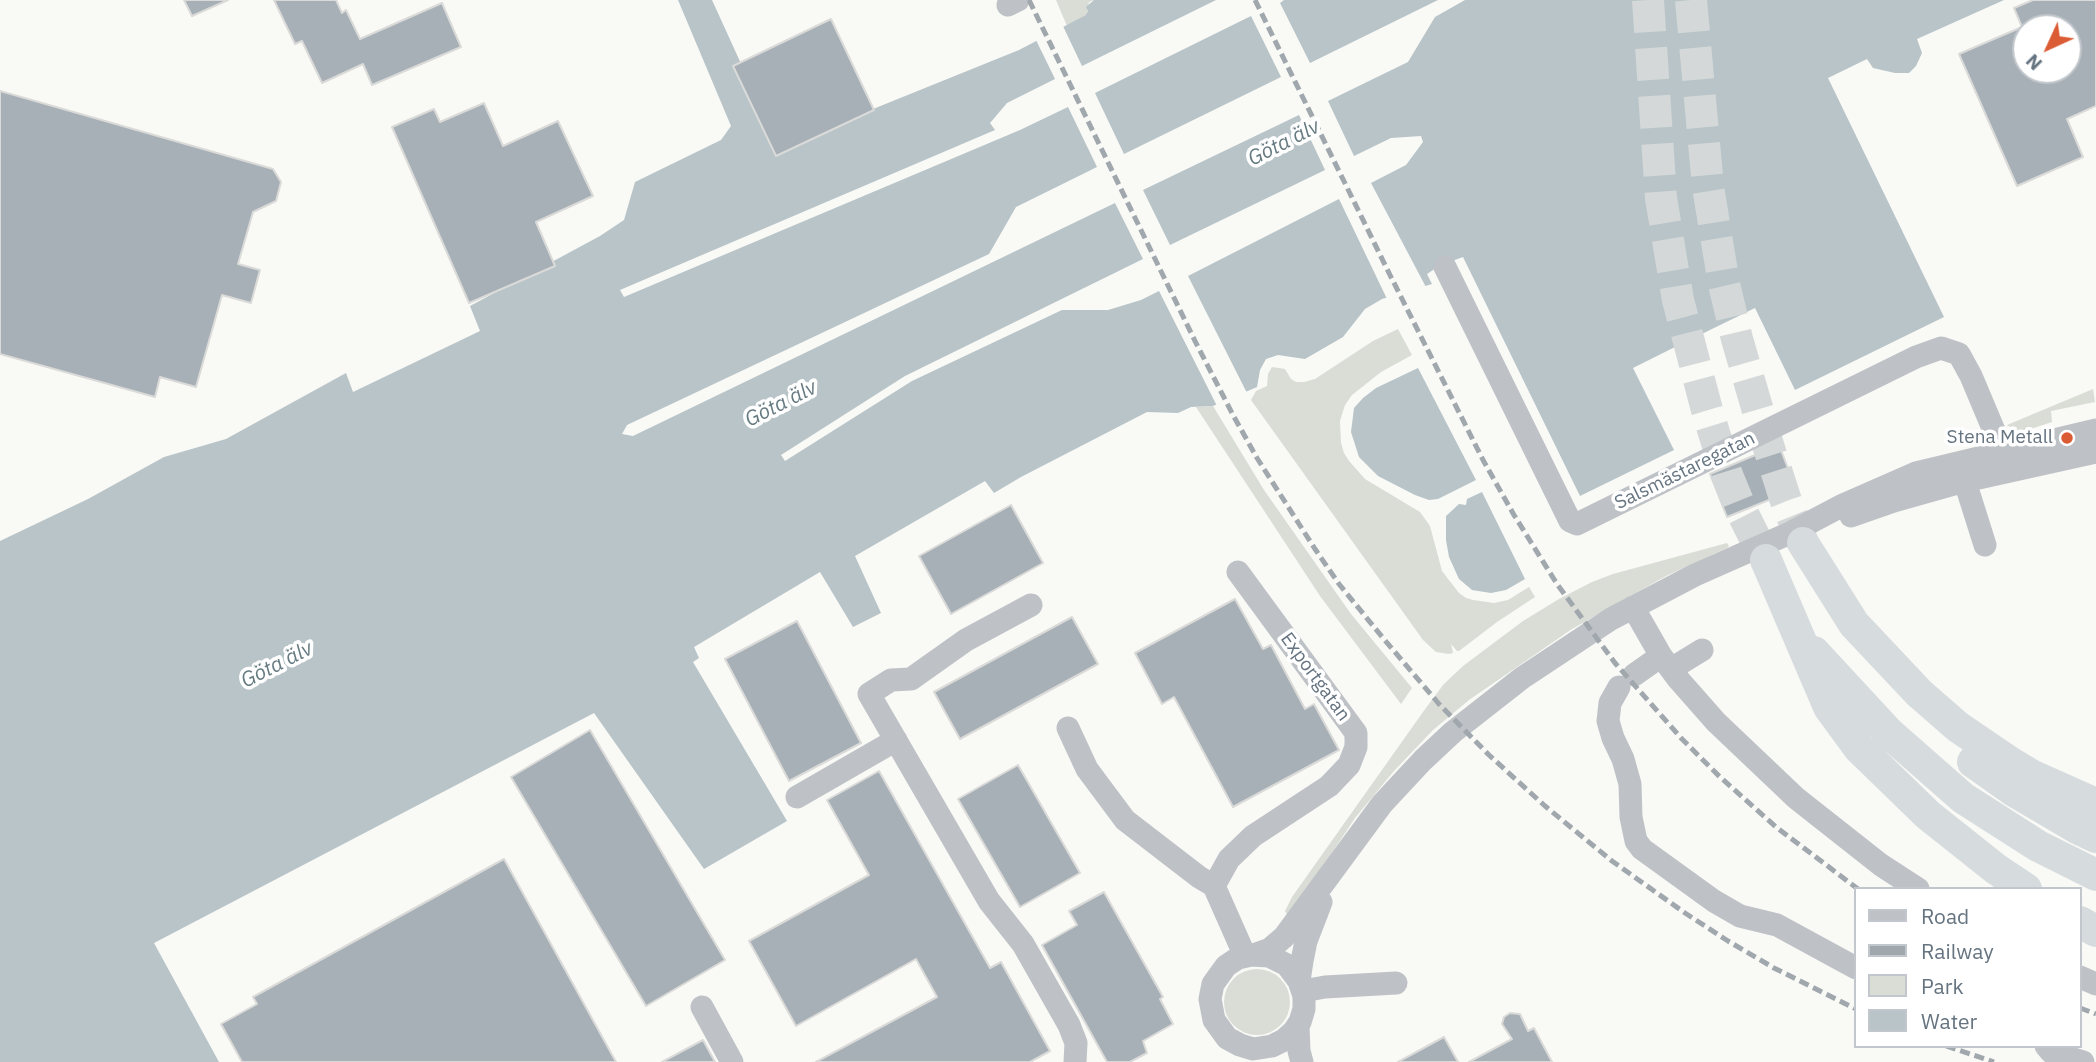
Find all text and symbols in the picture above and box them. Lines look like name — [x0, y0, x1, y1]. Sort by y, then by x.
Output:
north arrow — [2012, 14, 2082, 84]
text: N — [2020, 49, 2047, 76]
water label: Göta älv — [1244, 114, 1324, 172]
water label: Göta älv — [741, 375, 821, 433]
street label: Salsmästaregatan — [1611, 427, 1759, 515]
place label: Stena Metall — [1947, 427, 2053, 449]
marker: Stena Metall — [2059, 430, 2075, 446]
street label: Exportgatan — [1275, 628, 1355, 726]
water label: Göta älv — [237, 636, 317, 694]
legend — [1854, 887, 2082, 1048]
text: Road — [1921, 902, 1969, 930]
text: Railway — [1921, 937, 1994, 965]
text: Park — [1921, 972, 1964, 1000]
text: Water — [1921, 1007, 1977, 1035]

